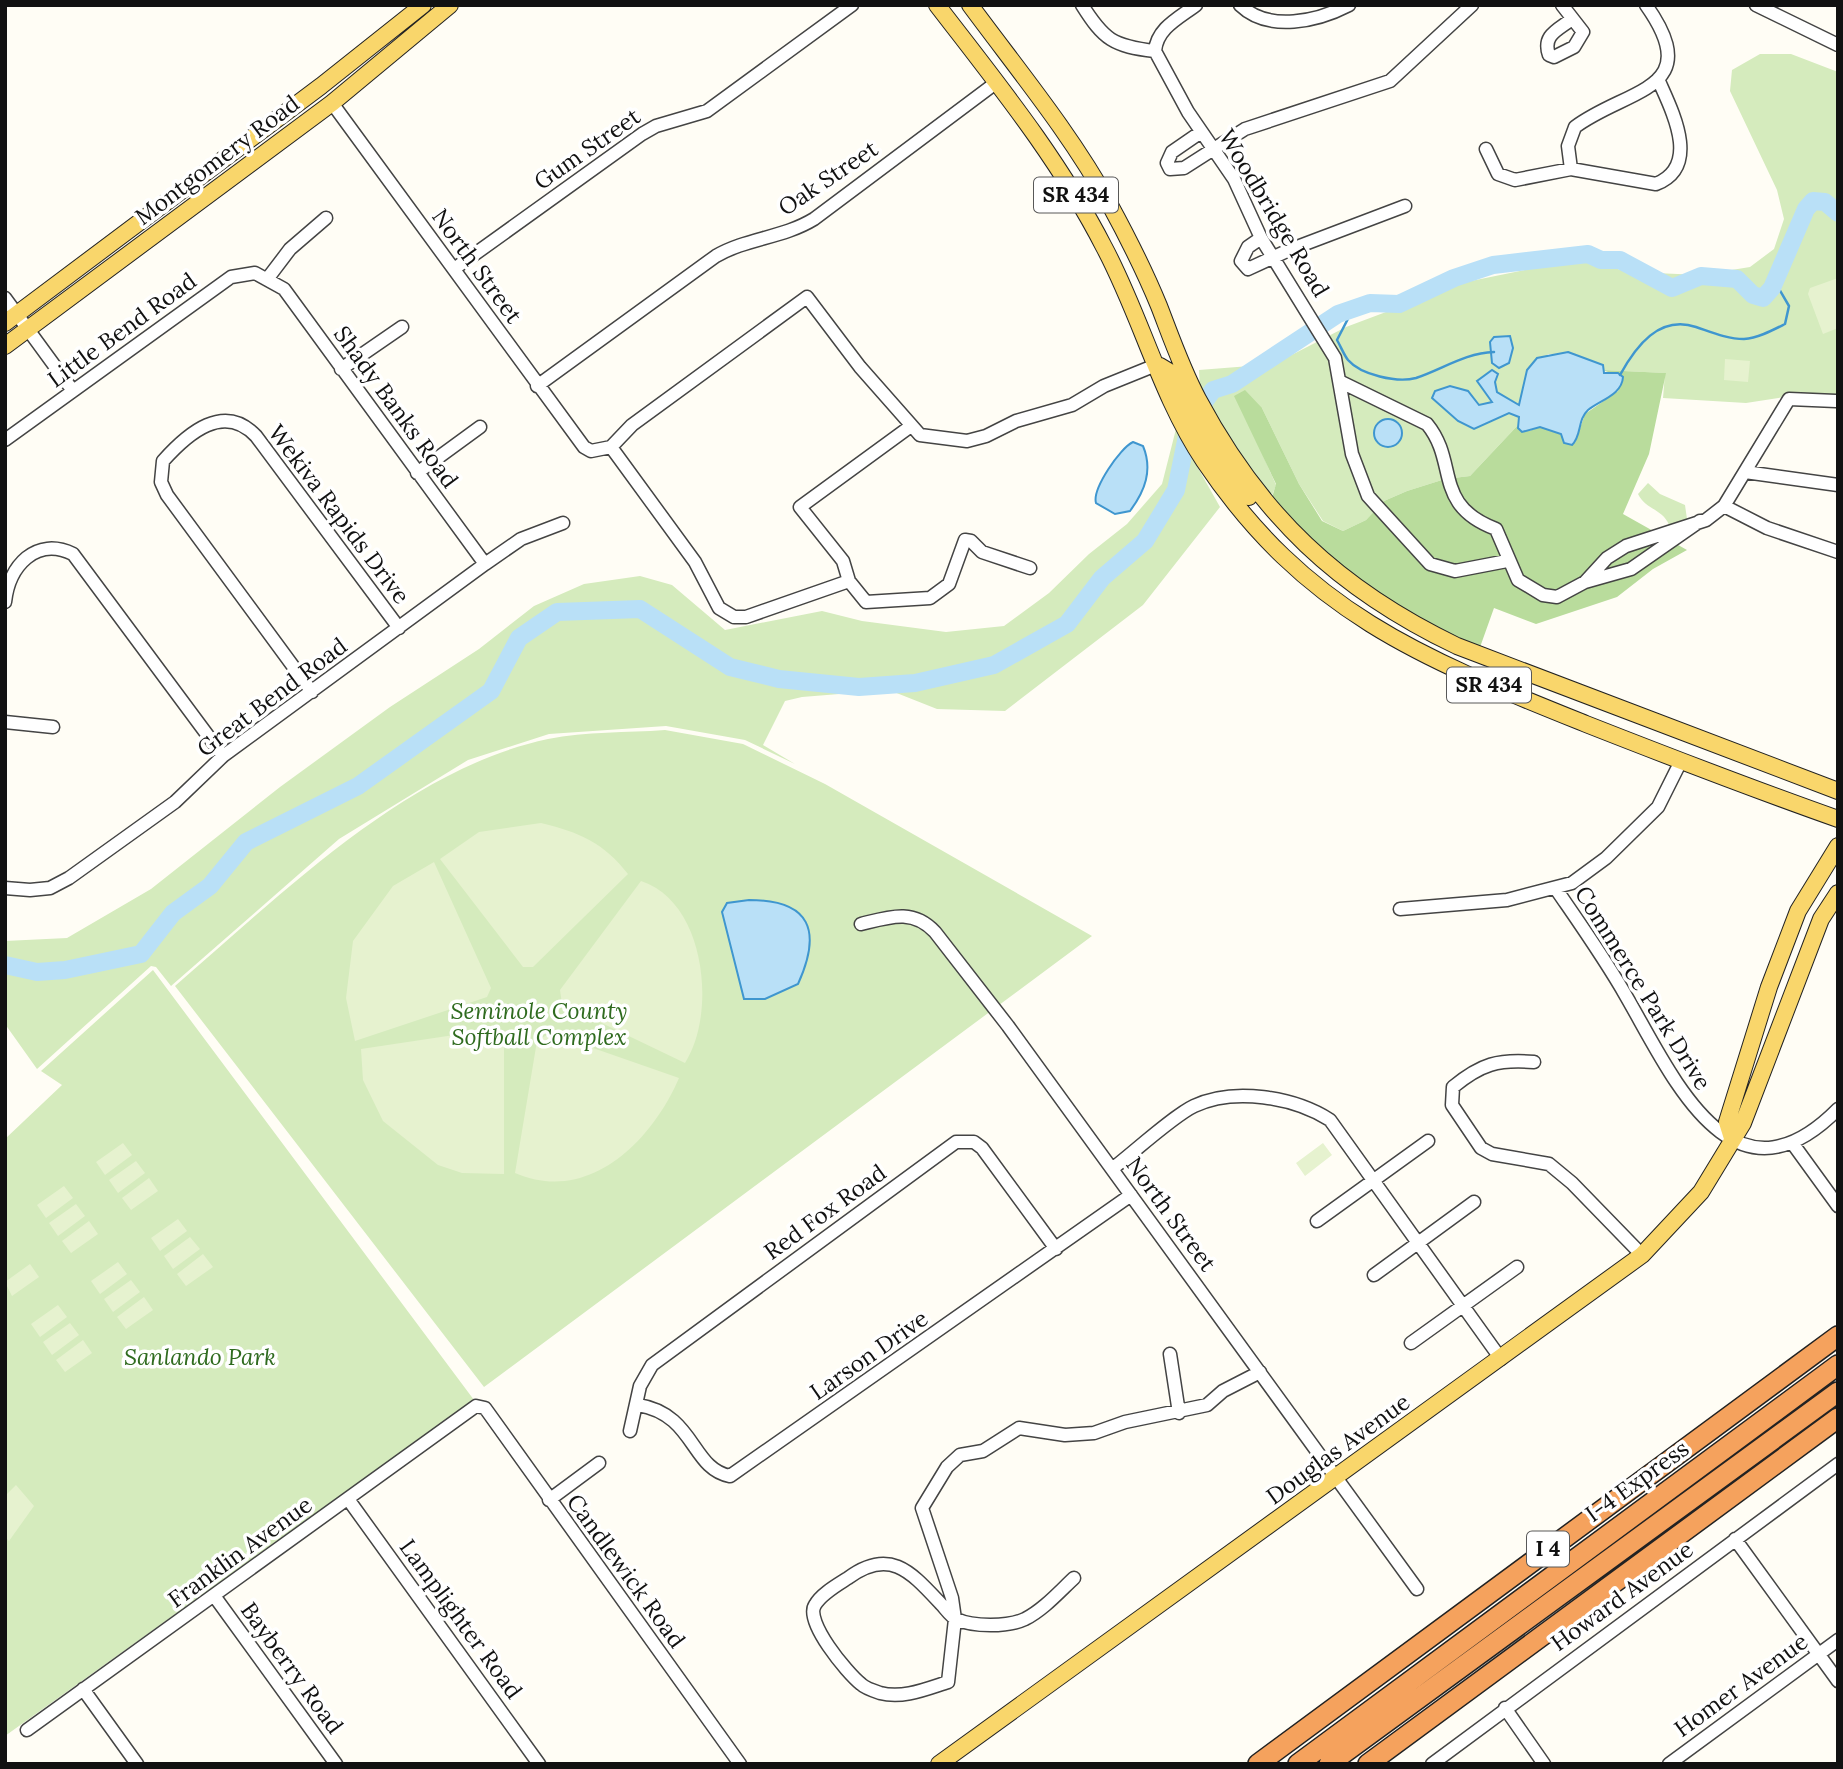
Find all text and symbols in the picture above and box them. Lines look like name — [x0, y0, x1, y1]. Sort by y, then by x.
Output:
street label: Montgomery Road — [129, 88, 305, 231]
street label: Gum Street — [528, 101, 646, 196]
street label: Woodbridge Road — [1213, 124, 1336, 302]
street label: Oak Street — [772, 134, 883, 221]
road number: SR 434 — [1034, 178, 1118, 212]
street label: North Street — [426, 203, 529, 329]
street label: Little Bend Road — [42, 266, 202, 393]
street label: Shady Banks Road — [328, 320, 465, 494]
street label: Wekiva Rapids Drive — [263, 418, 416, 609]
street label: Great Bend Road — [191, 631, 353, 762]
road number: SR 434 — [1447, 668, 1531, 702]
street label: Commerce Park Drive — [1569, 880, 1718, 1095]
park label: Seminole County Softball Complex — [451, 996, 628, 1051]
street label: North Street — [1120, 1151, 1223, 1277]
street label: Red Fox Road — [758, 1158, 892, 1266]
street label: Larson Drive — [804, 1303, 933, 1406]
park label: Sanlando Park — [124, 1342, 276, 1371]
street label: Douglas Avenue — [1260, 1387, 1415, 1510]
street label: I-4 Express — [1579, 1433, 1694, 1528]
street label: Candlewick Road — [561, 1488, 692, 1654]
street label: Franklin Avenue — [162, 1490, 317, 1614]
road number: I 4 — [1527, 1532, 1569, 1566]
street label: Lamplighter Road — [394, 1533, 529, 1704]
street label: Howard Avenue — [1545, 1534, 1698, 1657]
street label: Bayberry Road — [235, 1596, 350, 1739]
street label: Homer Avenue — [1668, 1626, 1813, 1743]

